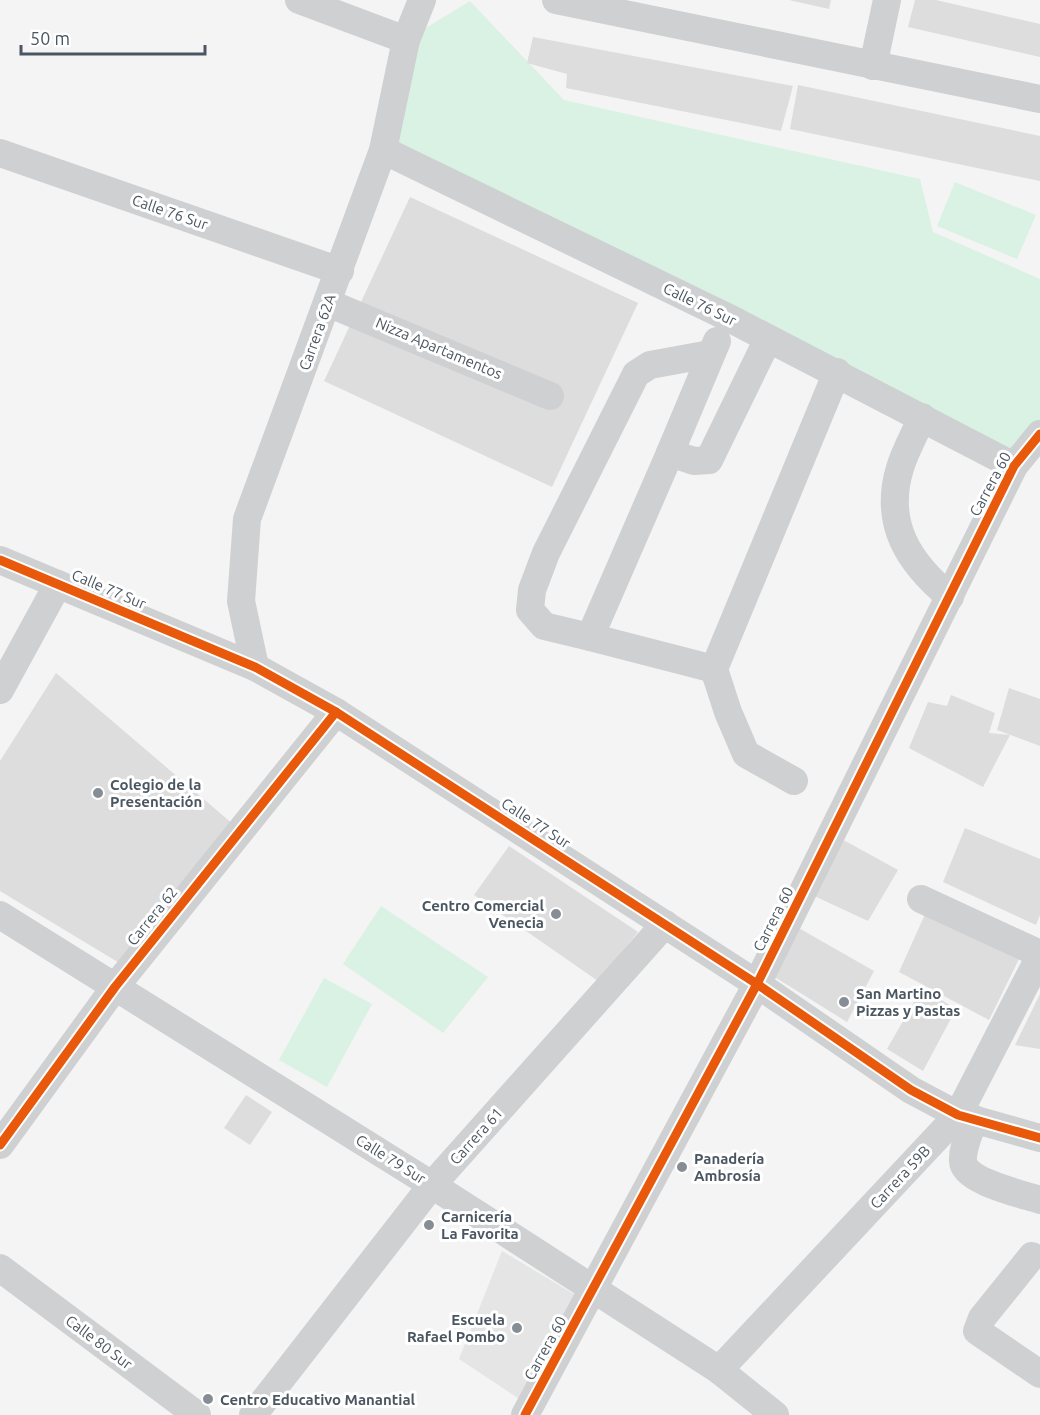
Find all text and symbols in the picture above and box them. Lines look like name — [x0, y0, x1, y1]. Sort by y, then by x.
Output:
scale bar — [21, 18, 206, 56]
text: 50 m — [30, 28, 70, 48]
street label: Calle 76 Sur — [130, 191, 210, 233]
street label: Calle 76 Sur — [661, 279, 739, 329]
street label: Carrera 62A — [295, 291, 339, 373]
street label: Nizza Apartamentos — [373, 314, 505, 382]
street label: Carrera 60 — [966, 449, 1014, 519]
street label: Calle 77 Sur — [69, 566, 149, 612]
place label: Colegio de la Presentación — [110, 776, 202, 810]
marker: Colegio de la Presentación — [91, 786, 105, 800]
street label: Calle 77 Sur — [498, 794, 574, 852]
street label: Carrera 62 — [123, 883, 181, 949]
street label: Carrera 60 — [749, 884, 797, 954]
place label: Centro Comercial Venecia — [422, 897, 544, 931]
marker: Centro Comercial Venecia — [549, 907, 563, 921]
place label: San Martino Pizzas y Pastas — [856, 985, 960, 1019]
marker: San Martino Pizzas y Pastas — [837, 995, 851, 1009]
street label: Carrera 61 — [446, 1104, 506, 1168]
street label: Calle 79 Sur — [353, 1131, 429, 1187]
street label: Carrera 59B — [867, 1142, 933, 1212]
place label: Panadería Ambrosía — [694, 1150, 764, 1184]
marker: Panadería Ambrosía — [675, 1160, 689, 1174]
place label: Carnicería La Favorita — [441, 1208, 519, 1242]
marker: Carnicería La Favorita — [422, 1218, 436, 1232]
street label: Calle 80 Sur — [62, 1311, 136, 1373]
place label: Escuela Rafael Pombo — [407, 1311, 505, 1345]
street label: Carrera 60 — [521, 1313, 569, 1383]
marker: Escuela Rafael Pombo — [510, 1321, 524, 1335]
place label: Centro Educativo Manantial — [220, 1391, 416, 1408]
marker: Centro Educativo Manantial — [201, 1392, 215, 1406]

